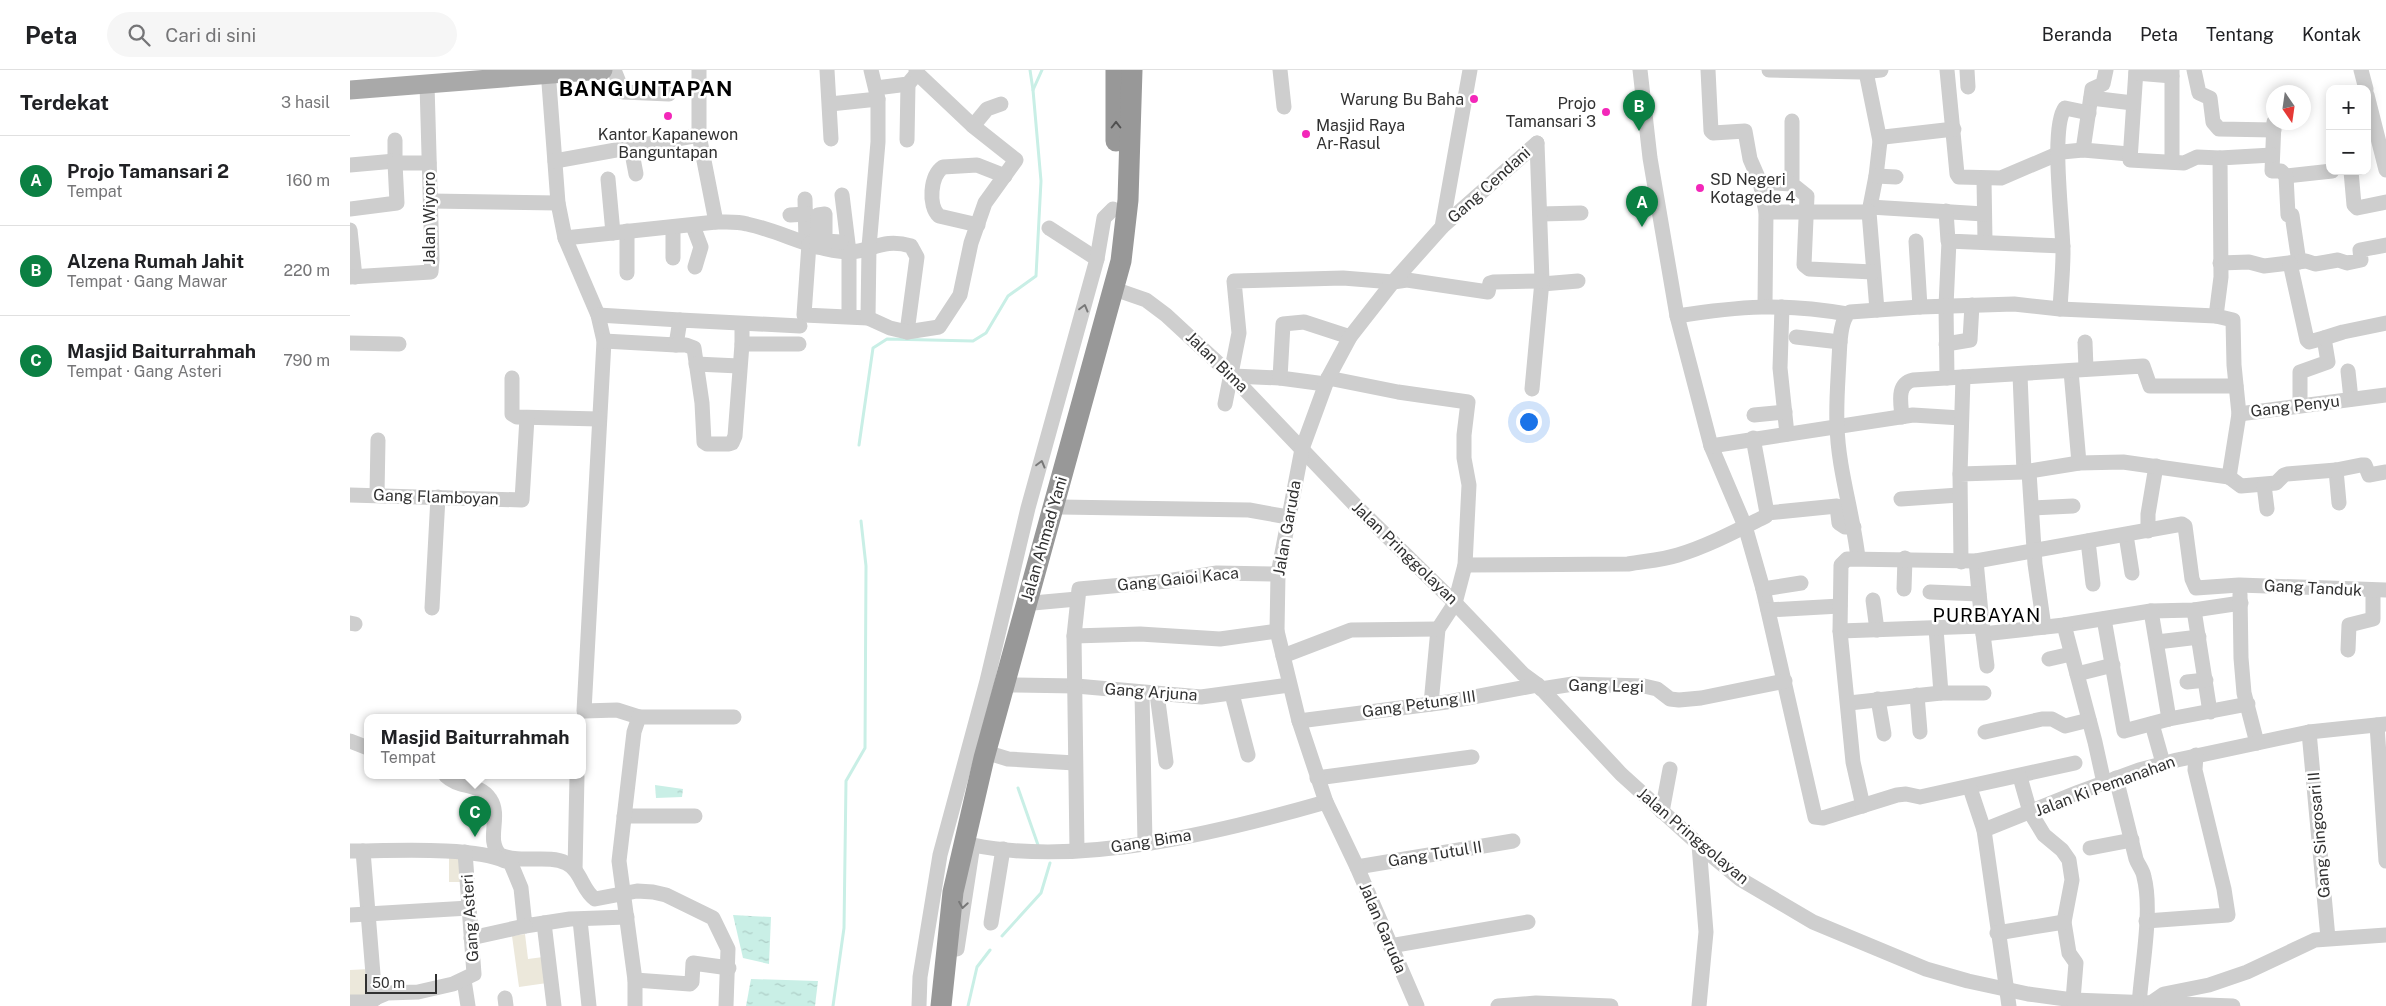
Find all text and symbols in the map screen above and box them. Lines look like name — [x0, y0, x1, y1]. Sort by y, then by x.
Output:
search box — [107, 12, 457, 57]
text: Peta — [25, 21, 77, 49]
icon: search — [125, 21, 153, 49]
text: Cari di sini — [165, 24, 256, 46]
text: Beranda — [2042, 24, 2112, 45]
text: Peta — [2140, 24, 2178, 45]
text: Tentang — [2206, 24, 2274, 45]
text: Kontak — [2302, 24, 2361, 45]
district label: BANGUNTAPAN — [559, 76, 733, 101]
north arrow — [2266, 85, 2311, 130]
map controls — [2326, 85, 2371, 175]
button: + — [2326, 85, 2371, 130]
text: Terdekat — [20, 90, 109, 115]
place label: Warung Bu Baha — [1340, 90, 1464, 109]
pin: B — [1623, 90, 1655, 131]
text: 3 hasil — [281, 93, 330, 112]
marker: Warung Bu Baha — [1468, 93, 1480, 105]
place label: Projo Tamansari 3 — [1506, 94, 1596, 131]
marker: Projo Tamansari 3 — [1600, 106, 1612, 118]
marker: Kantor Kapanewon Banguntapan — [662, 110, 674, 122]
place label: Masjid Raya Ar-Rasul — [1316, 116, 1405, 153]
one-way arrow — [1111, 121, 1121, 129]
place label: Kantor Kapanewon Banguntapan — [598, 125, 738, 162]
marker: Masjid Raya Ar-Rasul — [1300, 128, 1312, 140]
button: − — [2326, 130, 2371, 175]
street label: Gang Cendani — [1444, 143, 1534, 227]
text: Projo Tamansari 2 — [67, 160, 229, 182]
place label: SD Negeri Kotagede 4 — [1710, 170, 1795, 207]
text: A — [30, 171, 42, 190]
text: 160 m — [286, 171, 330, 190]
street label: Jalan Wiyoro — [420, 171, 439, 265]
text: Tempat — [67, 182, 122, 201]
marker: SD Negeri Kotagede 4 — [1694, 182, 1706, 194]
pin: A — [1626, 186, 1658, 227]
text: Alzena Rumah Jahit — [67, 250, 244, 272]
text: B — [31, 261, 41, 280]
text: 220 m — [283, 261, 330, 280]
text: Tempat · Gang Mawar — [67, 272, 228, 291]
one-way arrow — [1078, 303, 1089, 312]
street label: Jalan Bima — [1182, 328, 1252, 396]
text: Masjid Baiturrahmah — [67, 340, 256, 362]
text: C — [30, 351, 42, 370]
text: 790 m — [283, 351, 330, 370]
text: Tempat · Gang Asteri — [67, 362, 222, 381]
street label: Gang Penyu — [2249, 391, 2341, 421]
your location — [1516, 409, 1542, 435]
one-way arrow — [1035, 460, 1046, 469]
street label: Jalan Ahmad Yani — [1017, 474, 1071, 604]
street label: Jalan Garuda — [1269, 479, 1305, 577]
street label: Gang Flamboyan — [373, 485, 499, 509]
street label: Jalan Pringgolayan — [1348, 498, 1462, 608]
street label: Gang Gaioi Kaca — [1116, 563, 1240, 595]
street label: Gang Tanduk — [2263, 576, 2363, 600]
district label: PURBAYAN — [1933, 604, 2041, 626]
street label: Gang Legi — [1568, 676, 1644, 696]
street label: Gang Arjuna — [1104, 679, 1198, 705]
street label: Gang Petung III — [1361, 687, 1477, 721]
popup — [364, 714, 586, 779]
text: Masjid Baiturrahmah — [380, 726, 570, 748]
text: Tempat — [380, 748, 436, 767]
street label: Jalan Ki Pemanahan — [2032, 752, 2178, 820]
street label: Gang Singosari II — [2304, 771, 2334, 899]
street label: Jalan Pringgolayan — [1633, 784, 1753, 888]
pin: C — [459, 796, 491, 837]
street label: Gang Bima — [1109, 825, 1193, 857]
street label: Gang Tutul II — [1387, 837, 1483, 871]
street label: Gang Asteri — [457, 873, 483, 963]
street label: Jalan Garuda — [1355, 880, 1411, 976]
one-way arrow — [959, 900, 969, 909]
scale bar — [365, 971, 438, 994]
text: 50 m — [372, 975, 405, 991]

